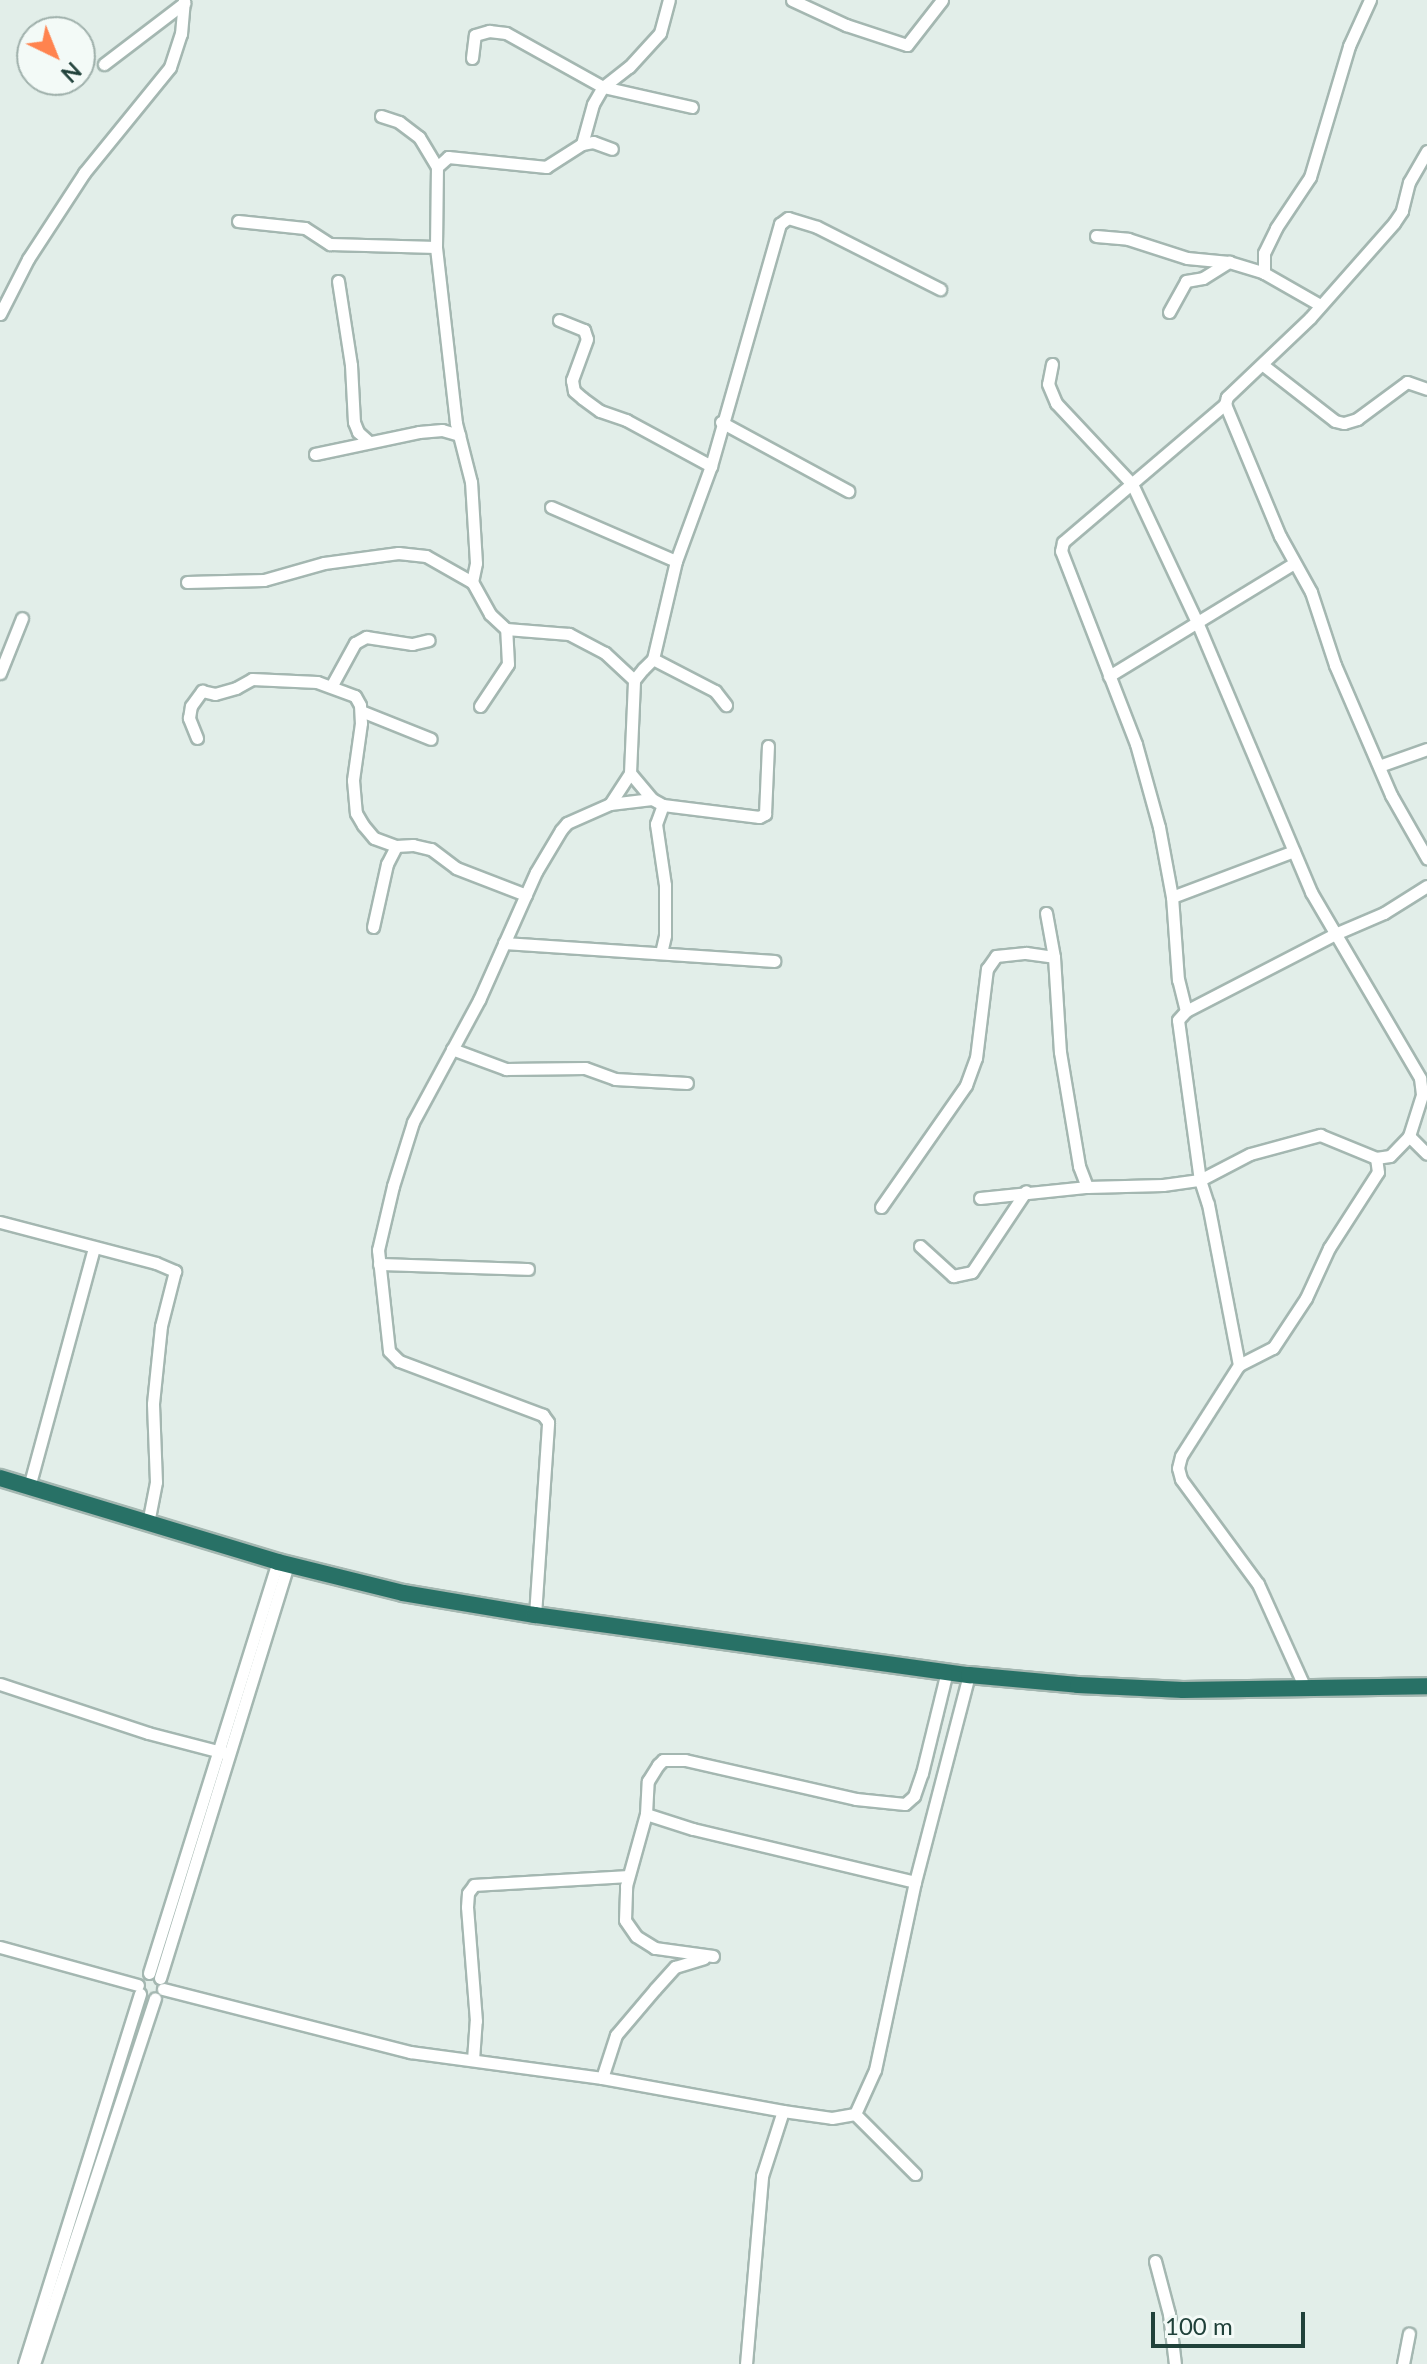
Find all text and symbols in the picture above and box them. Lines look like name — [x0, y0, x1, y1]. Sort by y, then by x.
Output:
north arrow — [16, 16, 96, 96]
text: N — [56, 57, 87, 88]
scale bar — [1155, 2296, 1309, 2346]
text: 100 m — [1165, 2311, 1233, 2340]

